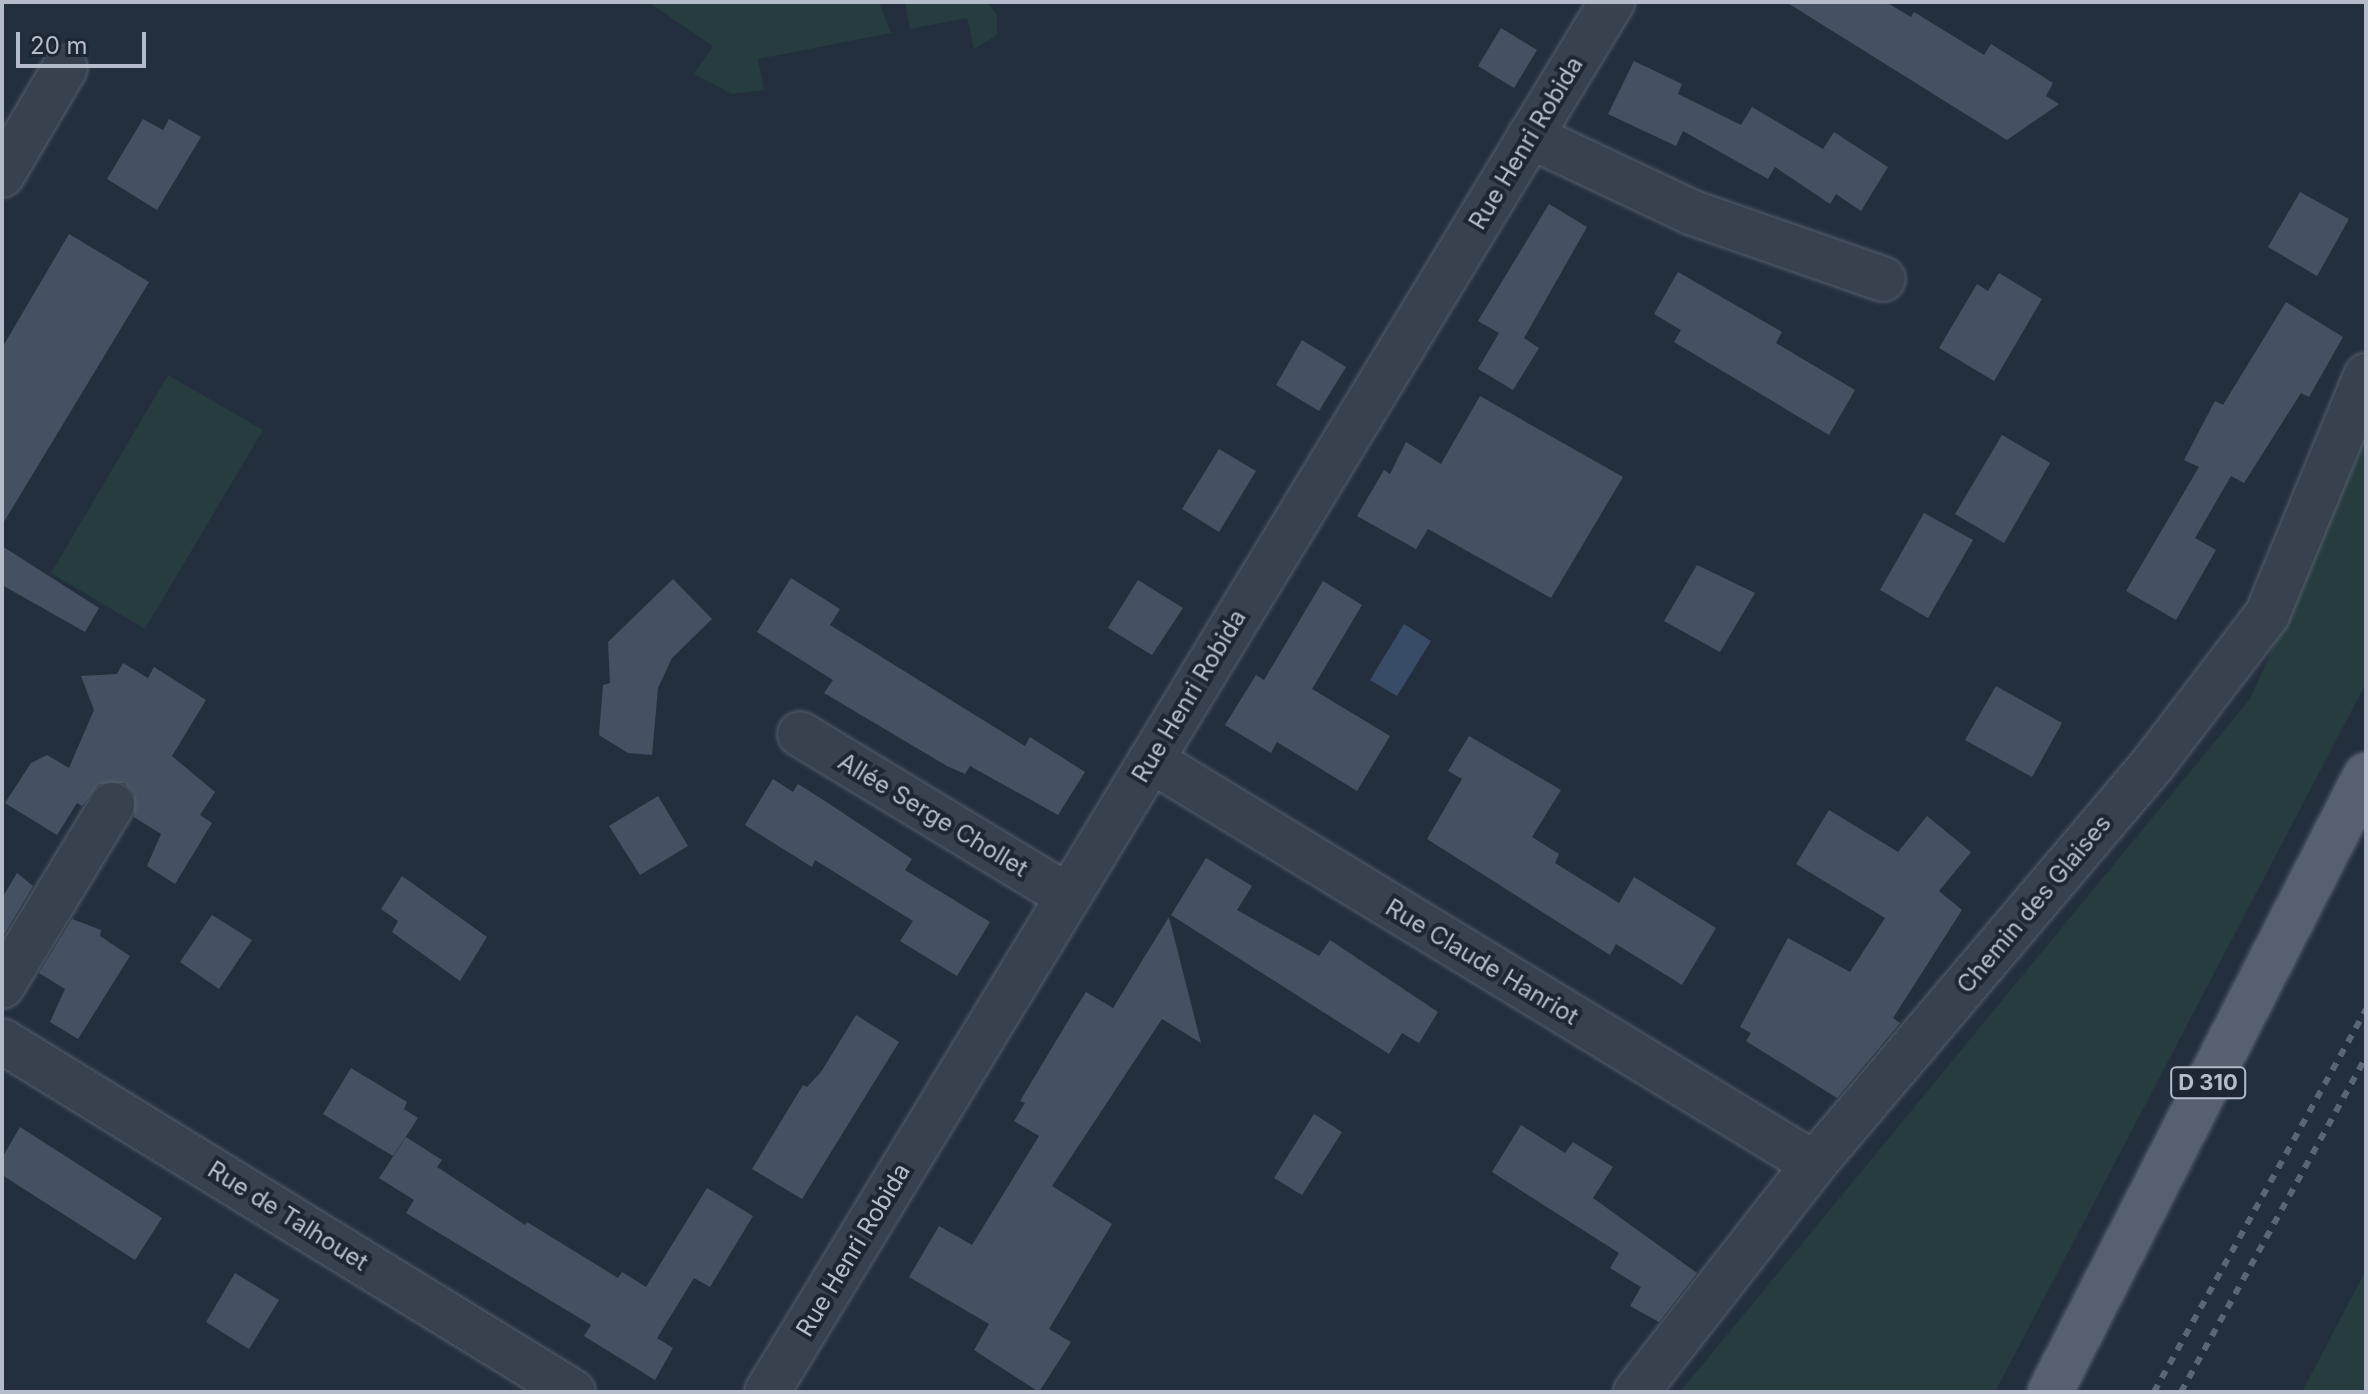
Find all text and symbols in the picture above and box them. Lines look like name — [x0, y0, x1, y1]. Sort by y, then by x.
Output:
scale bar — [20, 16, 150, 66]
text: 20 m — [30, 31, 88, 60]
street label: Rue Henri Robida — [1463, 51, 1589, 235]
street label: Rue Henri Robida — [1126, 604, 1252, 788]
street label: Allée Serge Chollet — [833, 747, 1033, 883]
street label: Chemin des Glaises — [1951, 809, 2117, 999]
street label: Rue Claude Hanriot — [1380, 893, 1584, 1031]
road number: D 310 — [2170, 1065, 2246, 1101]
street label: Rue de Talhouet — [203, 1155, 373, 1277]
street label: Rue Henri Robida — [790, 1158, 916, 1342]

